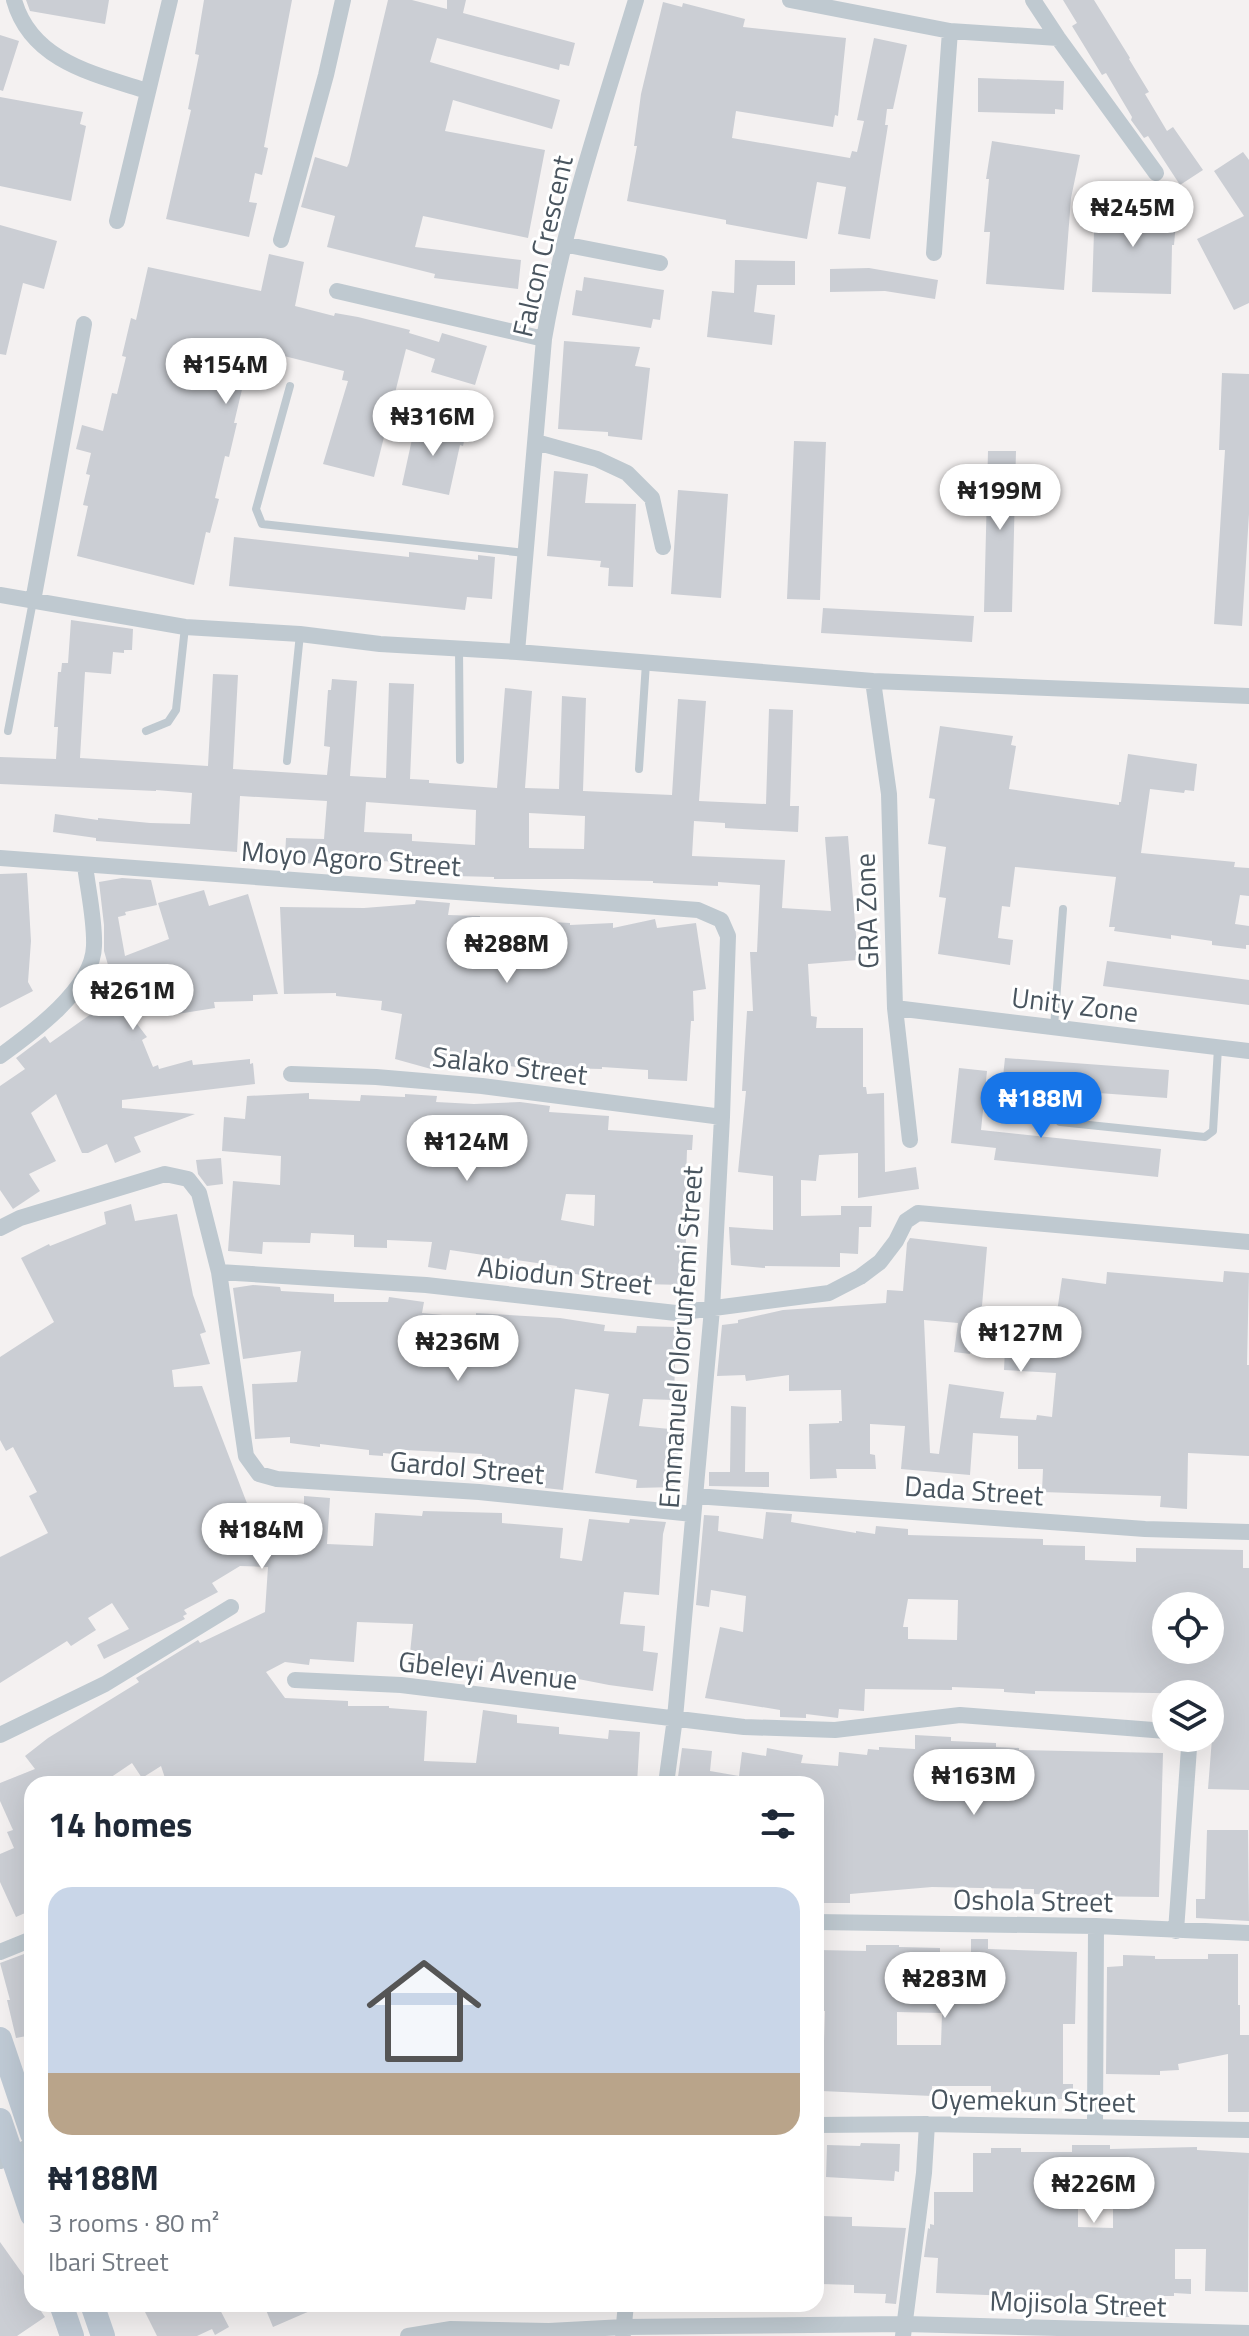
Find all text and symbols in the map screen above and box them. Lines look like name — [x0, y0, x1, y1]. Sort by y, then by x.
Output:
street label: Falcon Crescent — [500, 151, 584, 341]
pin: ₦245M — [1077, 181, 1189, 249]
text: ₦245M — [1091, 187, 1175, 226]
pin: ₦154M — [170, 338, 282, 406]
text: ₦154M — [184, 344, 268, 383]
pin: ₦316M — [377, 390, 489, 458]
text: ₦316M — [391, 396, 475, 435]
pin: ₦199M — [944, 464, 1056, 532]
text: ₦199M — [958, 470, 1042, 509]
street label: Moyo Agoro Street — [240, 829, 463, 887]
street label: GRA Zone — [842, 852, 890, 970]
pin: ₦288M — [451, 917, 563, 985]
text: ₦288M — [465, 923, 549, 962]
pin: ₦261M — [77, 964, 189, 1032]
text: ₦261M — [91, 970, 175, 1009]
street label: Unity Zone — [1009, 975, 1141, 1033]
street label: Salako Street — [430, 1034, 590, 1096]
pin: ₦188M — [985, 1072, 1097, 1140]
text: ₦188M — [999, 1078, 1083, 1117]
pin: ₦124M — [411, 1115, 523, 1183]
text: ₦124M — [425, 1121, 509, 1160]
street label: Emmanuel Olorunfemi Street — [647, 1164, 713, 1510]
street label: Abiodun Street — [476, 1244, 655, 1306]
pin: ₦127M — [965, 1306, 1077, 1374]
text: ₦127M — [979, 1312, 1063, 1351]
pin: ₦236M — [402, 1315, 514, 1383]
text: ₦236M — [416, 1321, 500, 1360]
street label: Gardol Street — [388, 1439, 546, 1495]
street label: Dada Street — [903, 1464, 1045, 1516]
pin: ₦184M — [206, 1503, 318, 1571]
text: ₦184M — [220, 1509, 304, 1548]
map controls — [1152, 1592, 1224, 1752]
button: locate — [1152, 1592, 1224, 1664]
street label: Gbeleyi Avenue — [396, 1639, 580, 1701]
button: layers — [1152, 1680, 1224, 1752]
pin: ₦163M — [918, 1749, 1030, 1817]
text: ₦163M — [932, 1755, 1016, 1794]
text: 14 homes — [48, 1798, 192, 1850]
icon: filters — [756, 1802, 800, 1846]
street label: Oshola Street — [953, 1877, 1114, 1923]
icon: home — [352, 1939, 496, 2083]
pin: ₦283M — [889, 1952, 1001, 2020]
text: ₦283M — [903, 1958, 987, 1997]
street label: Oyemekun Street — [930, 2077, 1136, 2123]
text: ₦188M — [48, 2151, 159, 2203]
pin: ₦226M — [1038, 2157, 1150, 2225]
text: ₦226M — [1052, 2163, 1136, 2202]
text: 3 rooms · 80 m² — [48, 2203, 219, 2242]
text: Ibari Street — [48, 2242, 169, 2281]
street label: Mojisola Street — [989, 2278, 1167, 2328]

